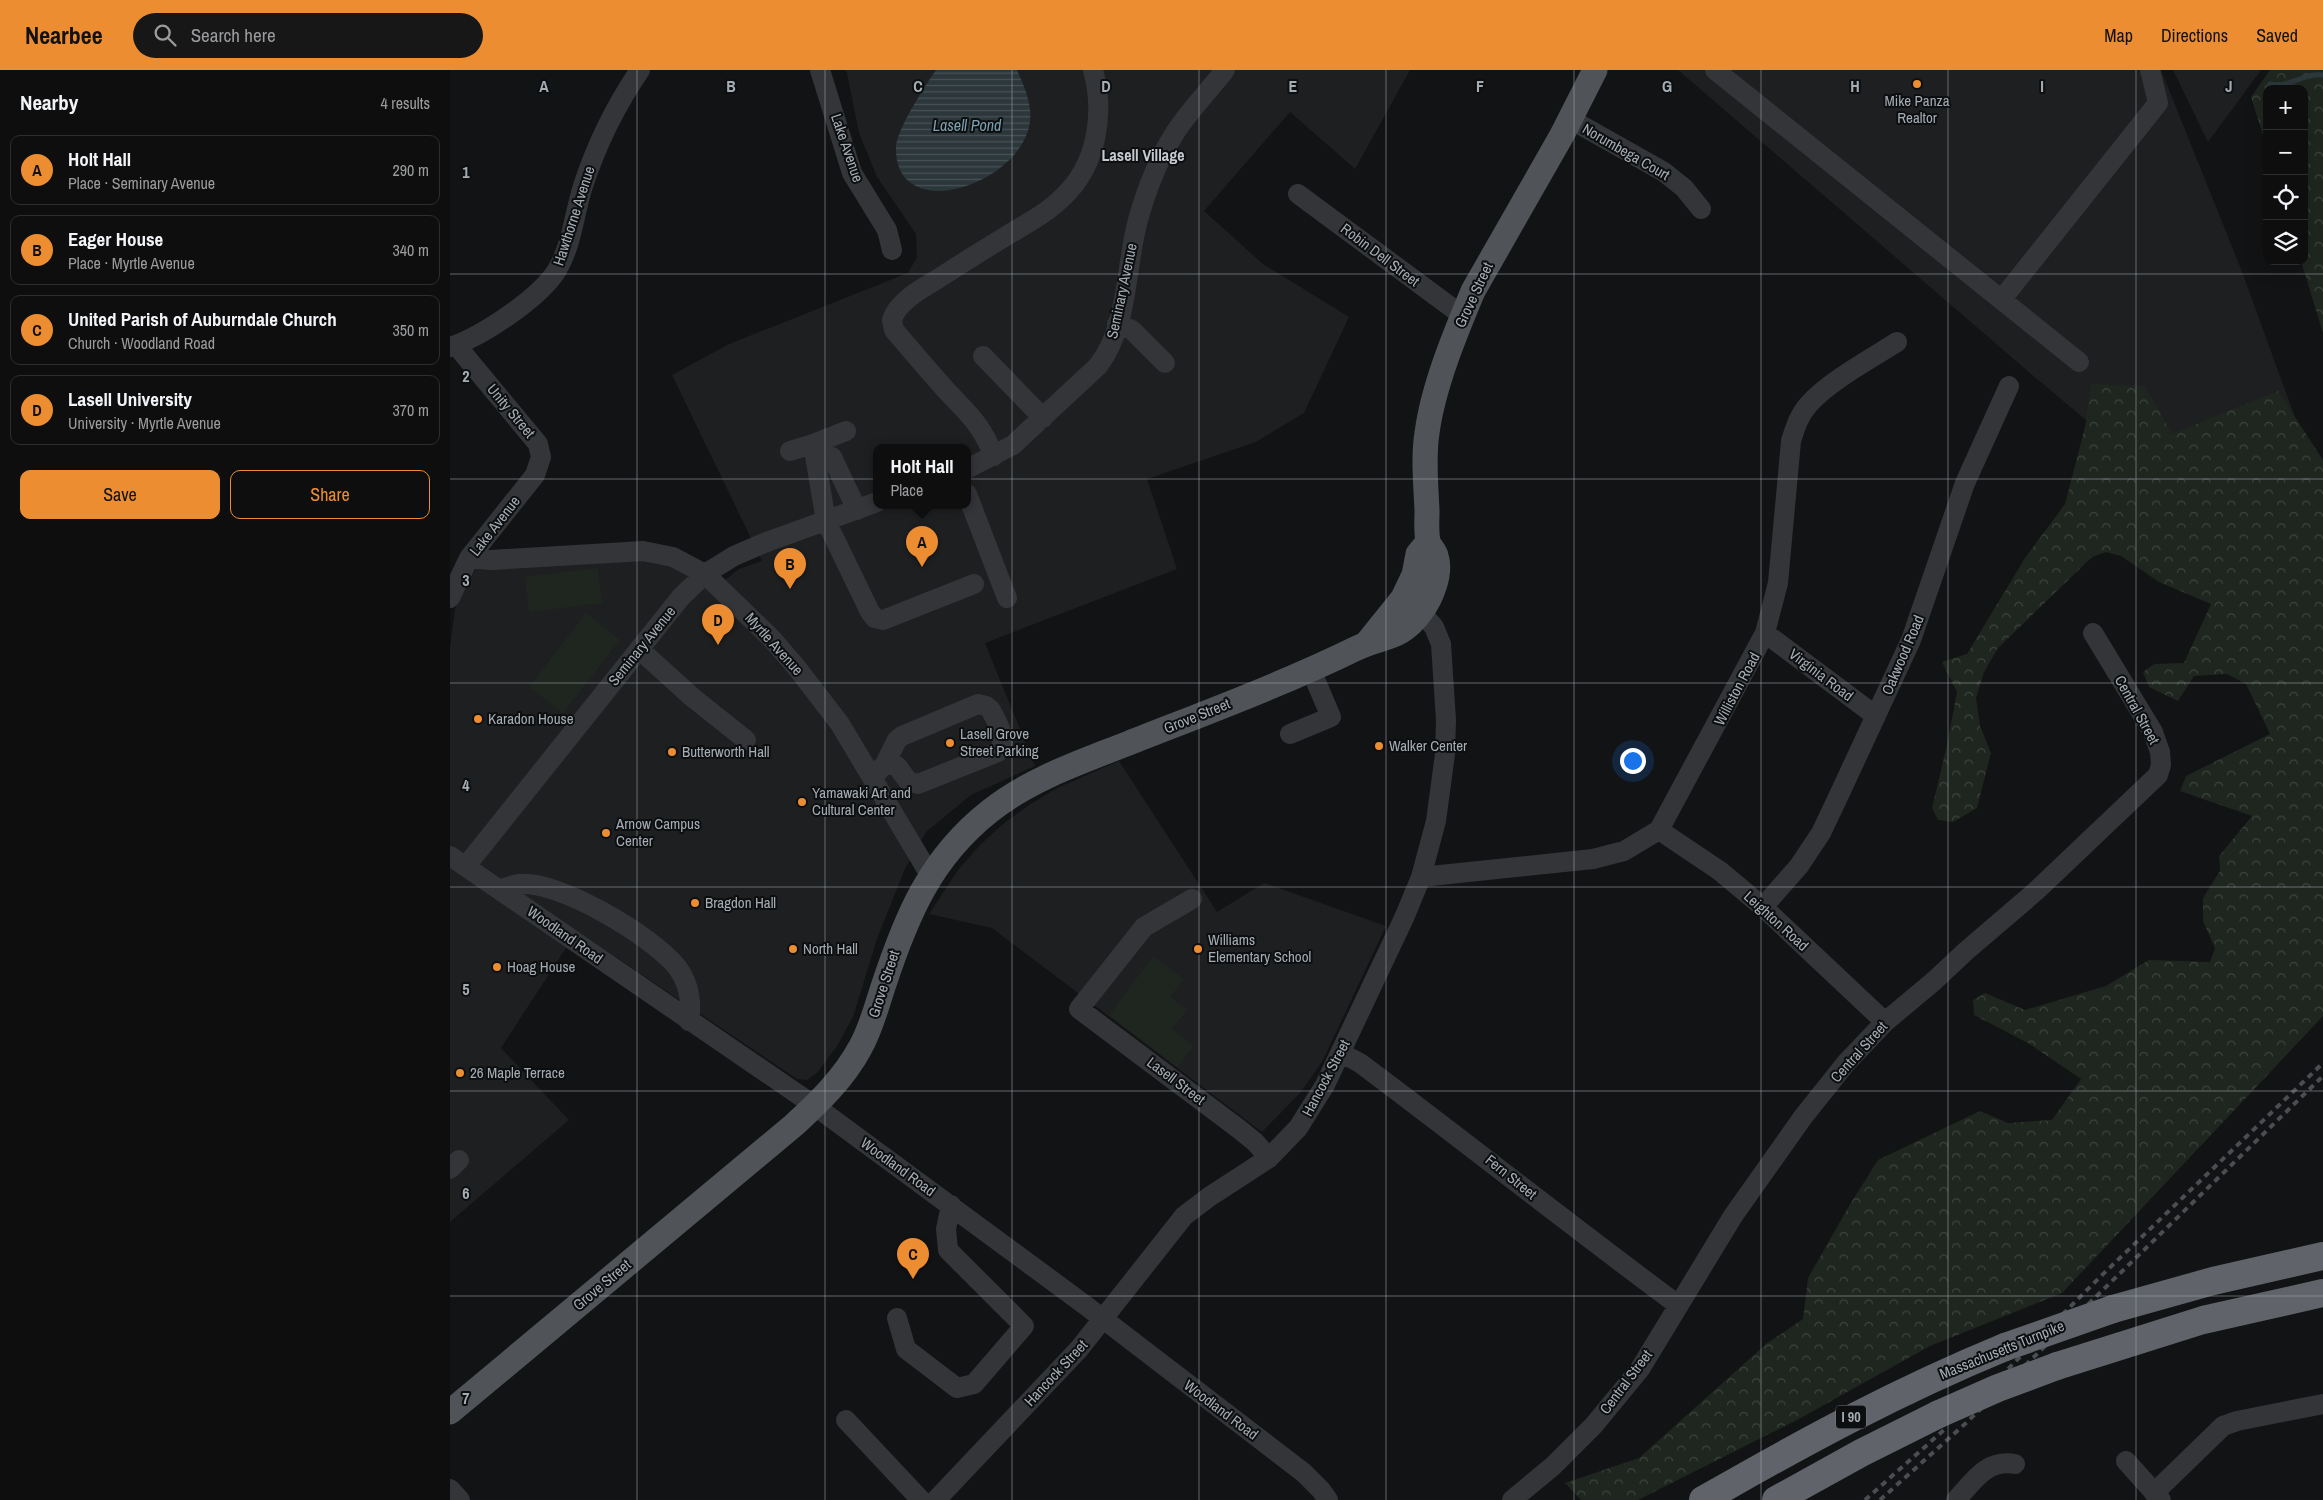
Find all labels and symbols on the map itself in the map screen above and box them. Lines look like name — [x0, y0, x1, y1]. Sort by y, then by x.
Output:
text: A — [539, 75, 549, 97]
text: B — [726, 75, 736, 97]
text: C — [913, 75, 923, 97]
text: D — [1101, 75, 1111, 97]
text: E — [1289, 75, 1298, 97]
text: F — [1476, 75, 1484, 97]
text: G — [1662, 75, 1672, 97]
text: H — [1850, 75, 1860, 97]
text: I — [2040, 75, 2044, 97]
text: J — [2225, 75, 2233, 97]
marker: Mike Panza Realtor — [1911, 78, 1923, 90]
place label: Mike Panza Realtor — [1885, 90, 1950, 128]
street label: Lake Avenue — [826, 111, 869, 185]
water label: Lasell Pond — [933, 114, 1002, 136]
street label: Norumbega Court — [1579, 118, 1674, 185]
district label: Lasell Village — [1102, 144, 1184, 166]
text: 1 — [462, 161, 470, 183]
street label: Hawthorne Avenue — [548, 163, 600, 268]
street label: Robin Dell Street — [1337, 218, 1424, 292]
street label: Seminary Avenue — [1101, 241, 1142, 340]
street label: Grove Street — [1449, 258, 1498, 331]
text: 2 — [462, 365, 470, 387]
street label: Unity Street — [482, 379, 541, 443]
street label: Lake Avenue — [464, 491, 525, 560]
pin: A — [906, 526, 938, 567]
pin: B — [774, 548, 806, 589]
text: 3 — [462, 569, 470, 591]
street label: Seminary Avenue — [603, 601, 680, 690]
pin: D — [702, 604, 734, 645]
street label: Myrtle Avenue — [741, 608, 808, 680]
street label: Oakwood Road — [1876, 612, 1929, 698]
street label: Virginia Road — [1785, 643, 1858, 706]
street label: Williston Road — [1709, 649, 1765, 729]
street label: Central Street — [2110, 671, 2165, 749]
street label: Grove Street — [1161, 693, 1234, 738]
place label: Karadon House — [488, 708, 574, 729]
marker: Karadon House — [472, 713, 484, 725]
place label: Lasell Grove Street Parking — [960, 723, 1039, 761]
place label: Walker Center — [1389, 735, 1467, 756]
marker: Lasell Grove Street Parking — [944, 737, 956, 749]
marker: Walker Center — [1373, 740, 1385, 752]
place label: Butterworth Hall — [682, 741, 770, 762]
marker: Butterworth Hall — [666, 746, 678, 758]
your location — [1620, 748, 1646, 774]
text: 4 — [462, 774, 470, 796]
place label: Yamawaki Art and Cultural Center — [812, 782, 911, 820]
marker: Yamawaki Art and Cultural Center — [796, 796, 808, 808]
place label: Arnow Campus Center — [615, 813, 700, 851]
marker: Arnow Campus Center — [600, 827, 612, 839]
street label: Leighton Road — [1739, 886, 1813, 955]
place label: Bragdon Hall — [705, 892, 776, 913]
marker: Bragdon Hall — [689, 897, 701, 909]
street label: Woodland Road — [523, 901, 607, 968]
place label: Williams Elementary School — [1208, 929, 1311, 967]
place label: North Hall — [803, 938, 858, 959]
marker: North Hall — [787, 943, 799, 955]
marker: Williams Elementary School — [1192, 943, 1204, 955]
street label: Grove Street — [863, 947, 904, 1020]
place label: Hoag House — [507, 956, 576, 977]
marker: Hoag House — [491, 961, 503, 973]
text: 5 — [462, 978, 470, 1000]
street label: Central Street — [1825, 1016, 1892, 1087]
street label: Hancock Street — [1297, 1035, 1355, 1120]
street label: Lasell Street — [1143, 1052, 1210, 1110]
place label: 26 Maple Terrace — [470, 1062, 565, 1083]
marker: 26 Maple Terrace — [454, 1067, 466, 1079]
street label: Woodland Road — [857, 1132, 940, 1201]
street label: Fern Street — [1481, 1149, 1542, 1204]
text: 6 — [462, 1182, 470, 1204]
pin: C — [897, 1238, 929, 1279]
street label: Grove Street — [568, 1254, 636, 1315]
street label: Massachusetts Turnpike — [1936, 1315, 2067, 1384]
street label: Hancock Street — [1019, 1334, 1092, 1411]
street label: Central Street — [1594, 1345, 1657, 1418]
street label: Woodland Road — [1180, 1375, 1263, 1444]
text: 7 — [462, 1387, 470, 1409]
road number: I 90 — [1836, 1405, 1866, 1428]

